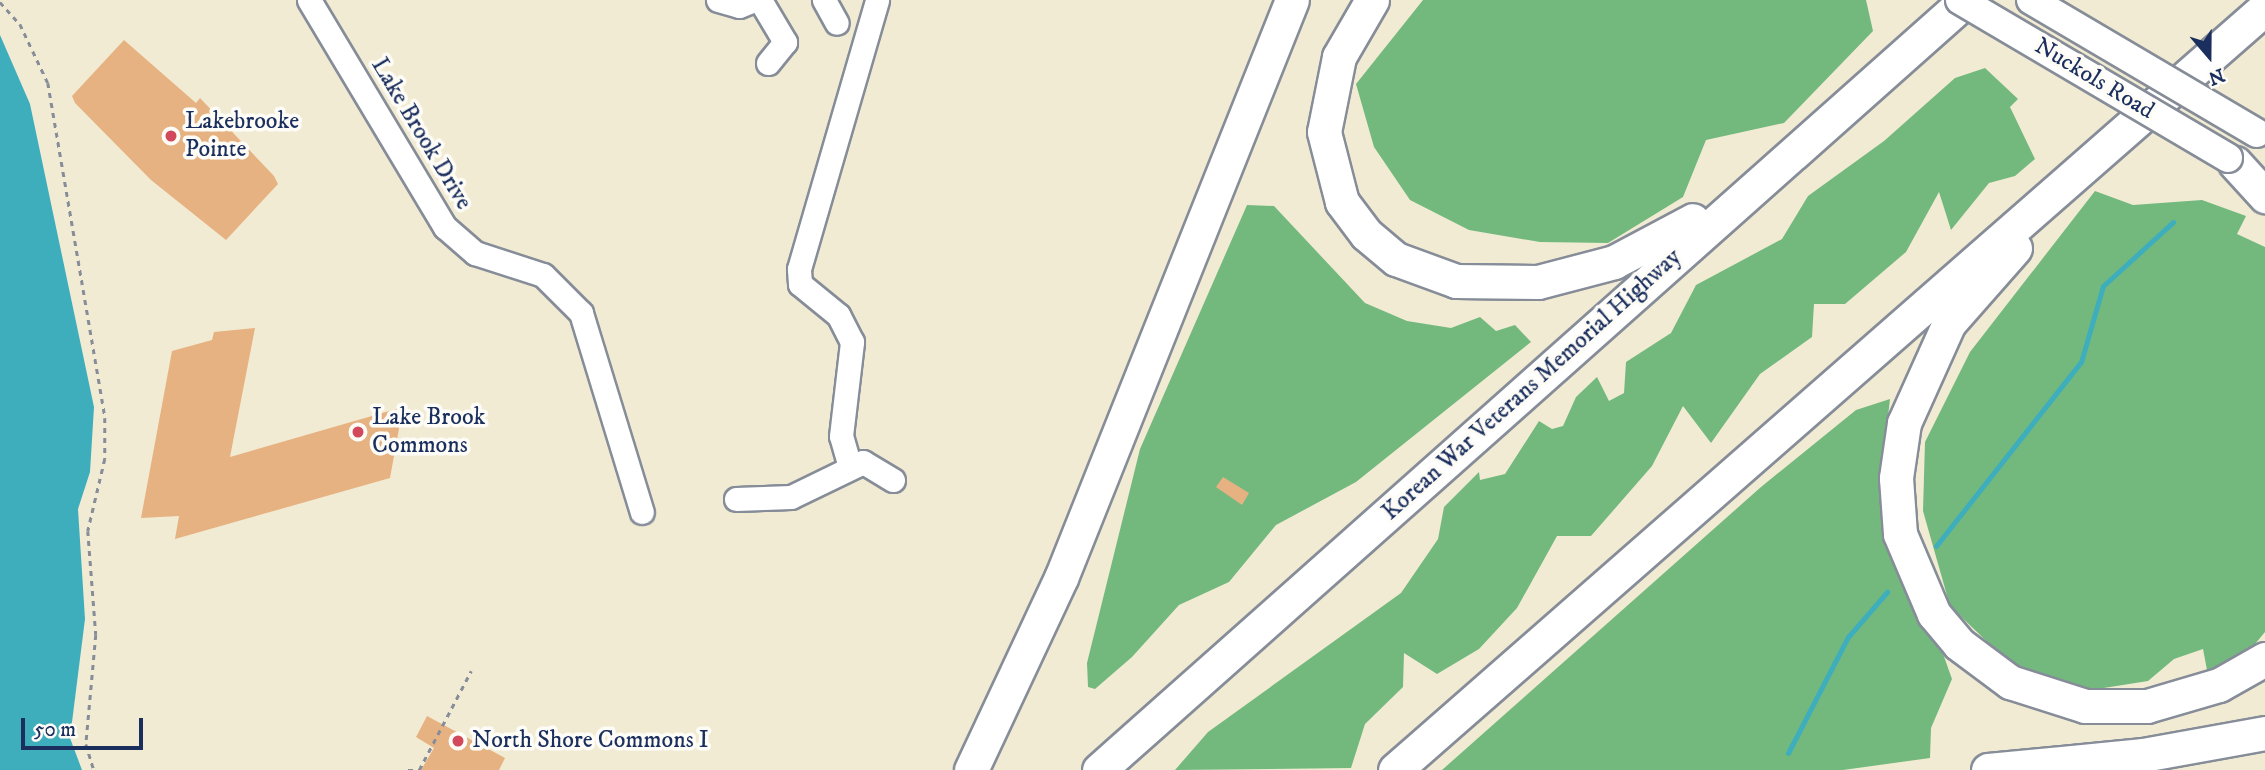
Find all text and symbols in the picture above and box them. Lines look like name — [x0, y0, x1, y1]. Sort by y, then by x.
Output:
north arrow — [2174, 21, 2244, 91]
street label: Nuckols Road — [2029, 32, 2159, 126]
street label: Lake Brook Drive — [364, 53, 478, 215]
text: N — [2205, 63, 2228, 90]
place label: Lakebrooke Pointe — [185, 108, 299, 164]
marker: Lakebrooke Pointe — [163, 128, 179, 144]
street label: Korean War Veterans Memorial Highway — [1377, 243, 1687, 527]
place label: Lake Brook Commons — [372, 404, 485, 460]
marker: Lake Brook Commons — [350, 424, 366, 440]
scale bar — [24, 704, 147, 748]
text: 50 m — [34, 717, 76, 743]
place label: North Shore Commons I — [472, 727, 709, 755]
marker: North Shore Commons I — [450, 733, 466, 749]

